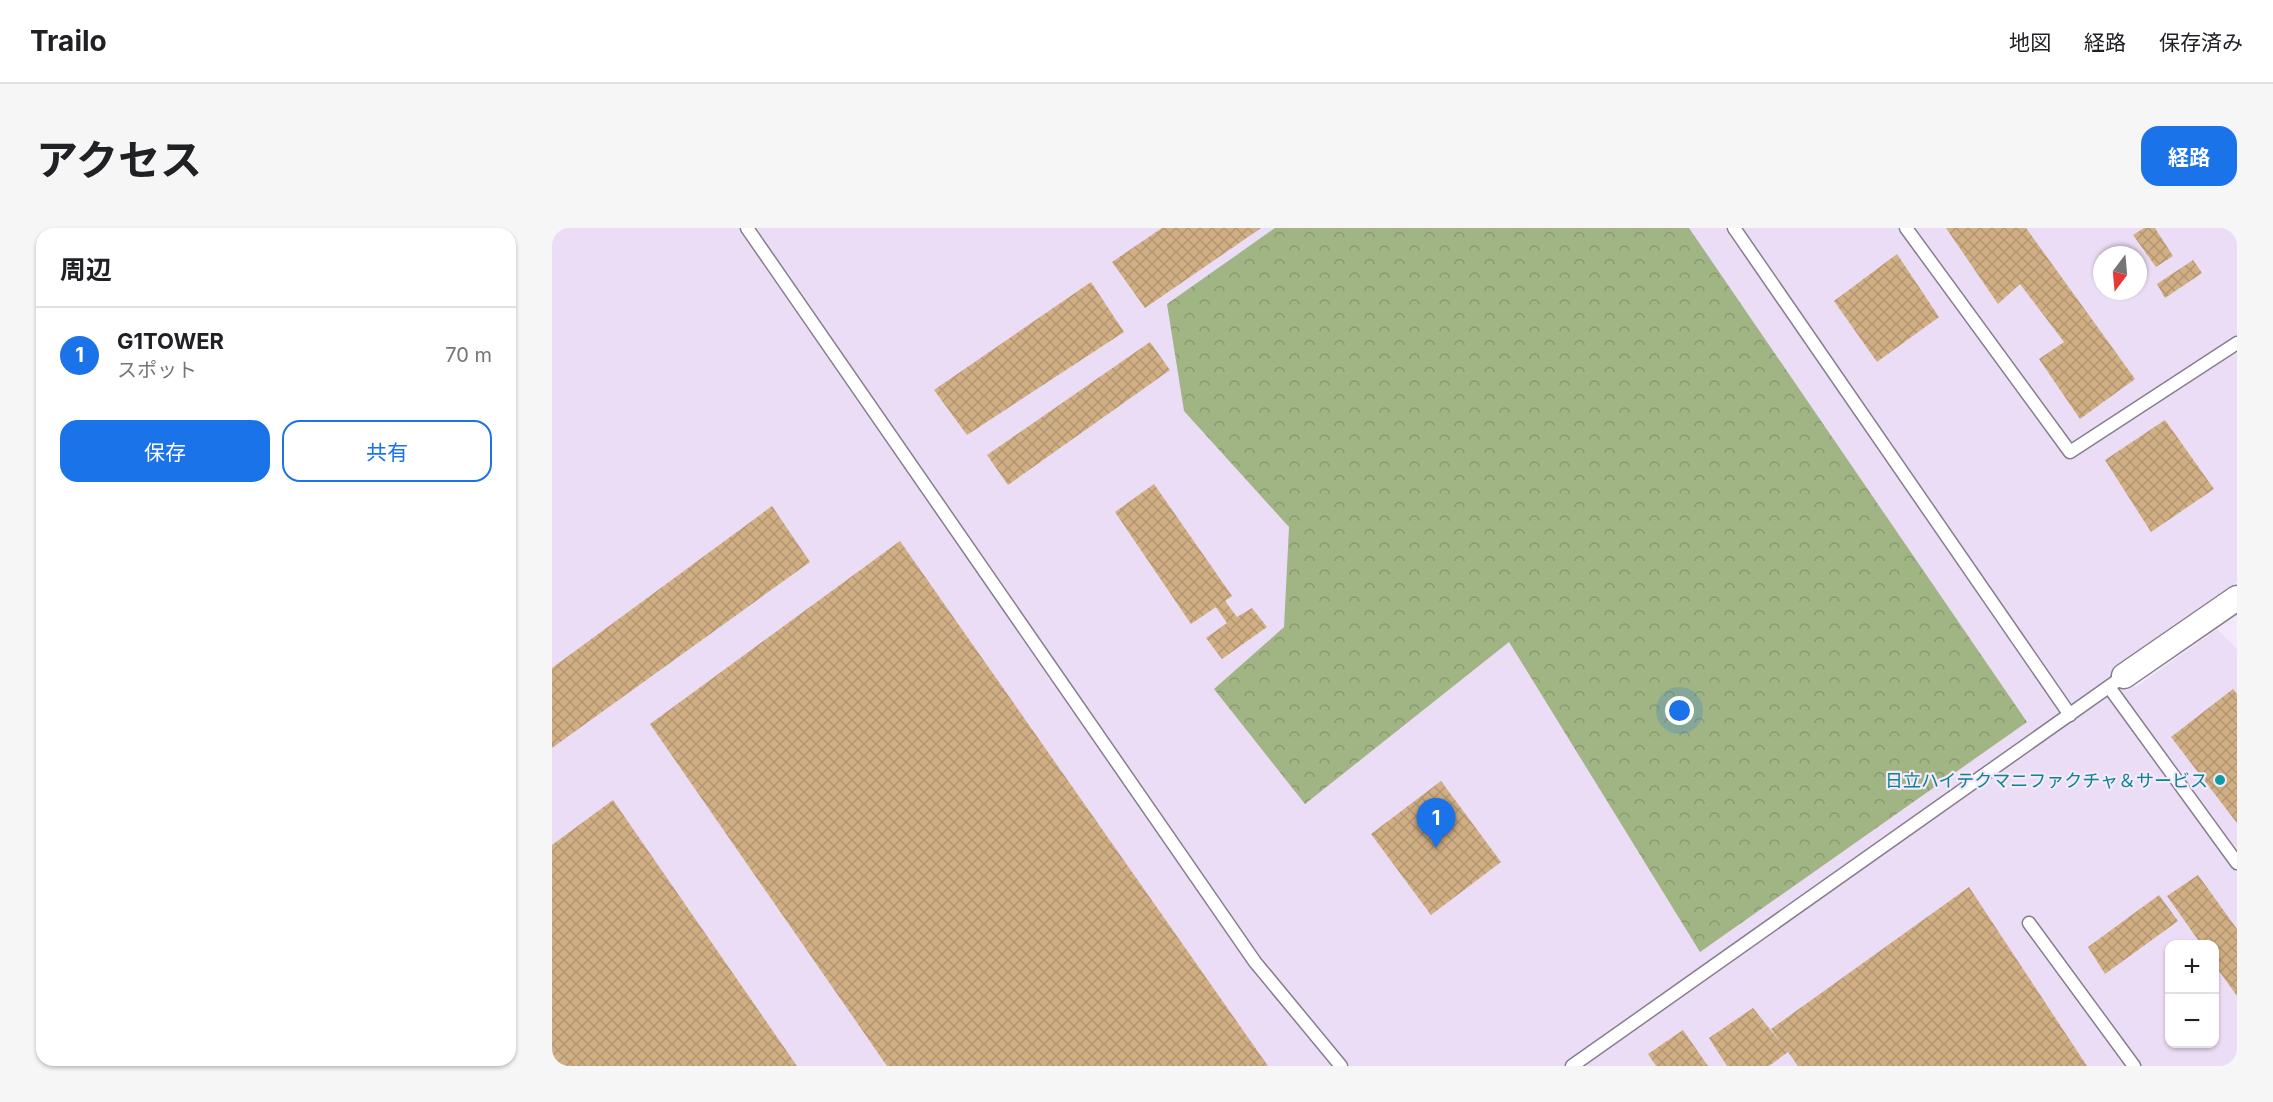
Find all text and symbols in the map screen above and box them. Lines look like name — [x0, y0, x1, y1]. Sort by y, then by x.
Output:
text: Trailo — [30, 24, 107, 58]
text: 地図 — [2009, 30, 2051, 55]
text: 経路 — [2084, 30, 2126, 55]
text: 保存済み — [2159, 30, 2243, 55]
button: 経路 — [2141, 126, 2237, 186]
text: アクセス — [36, 134, 202, 185]
north arrow — [2093, 246, 2147, 300]
text: 周辺 — [60, 254, 112, 285]
text: G1TOWER — [117, 328, 224, 354]
text: 1 — [75, 343, 84, 367]
text: 70 m — [445, 343, 492, 367]
text: スポット — [117, 358, 197, 382]
button: 保存 — [60, 420, 270, 482]
button: 共有 — [282, 420, 492, 482]
your location — [1665, 696, 1694, 725]
place label: 日立ハイテクマニファクチャ＆サービス — [1885, 770, 2208, 791]
marker: 日立ハイテクマニファクチャ＆サービス — [2213, 773, 2227, 787]
pin: 1 — [1416, 798, 1456, 848]
map controls — [2165, 940, 2219, 1048]
button: + — [2165, 940, 2219, 994]
button: − — [2165, 994, 2219, 1048]

